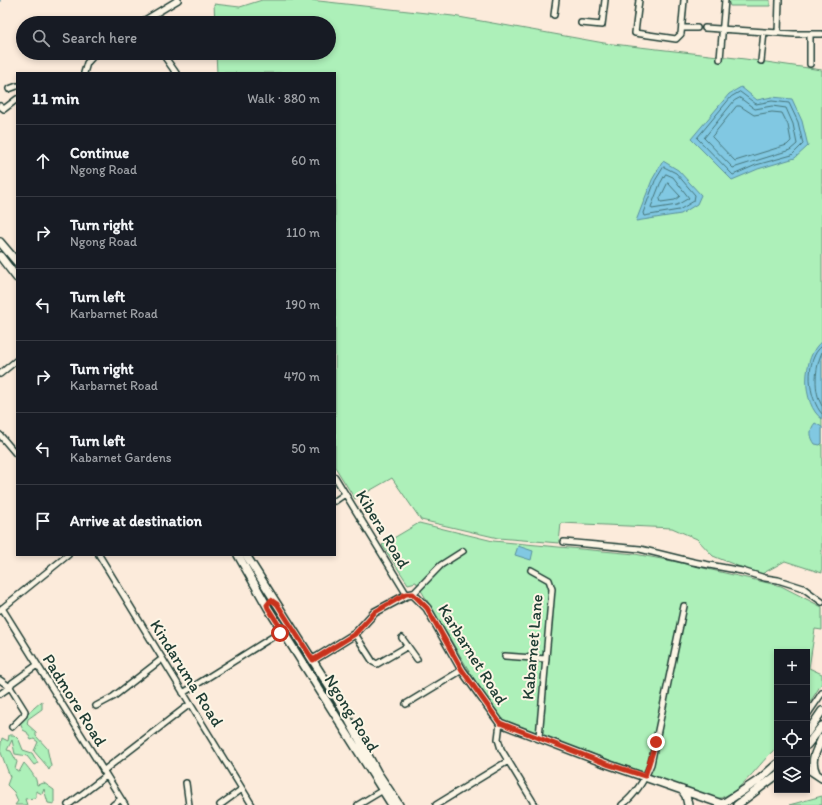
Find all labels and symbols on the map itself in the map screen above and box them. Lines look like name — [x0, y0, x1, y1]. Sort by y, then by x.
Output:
street label: Kibera Road — [352, 486, 415, 572]
street label: Kabarnet Lane — [517, 593, 547, 701]
street label: Karbarnet Road — [434, 600, 512, 709]
street label: Kindaruma Road — [146, 616, 228, 730]
route start — [271, 624, 289, 642]
street label: Padmore Road — [39, 650, 112, 750]
street label: Ngong Road — [320, 670, 384, 756]
route end — [647, 733, 665, 751]

